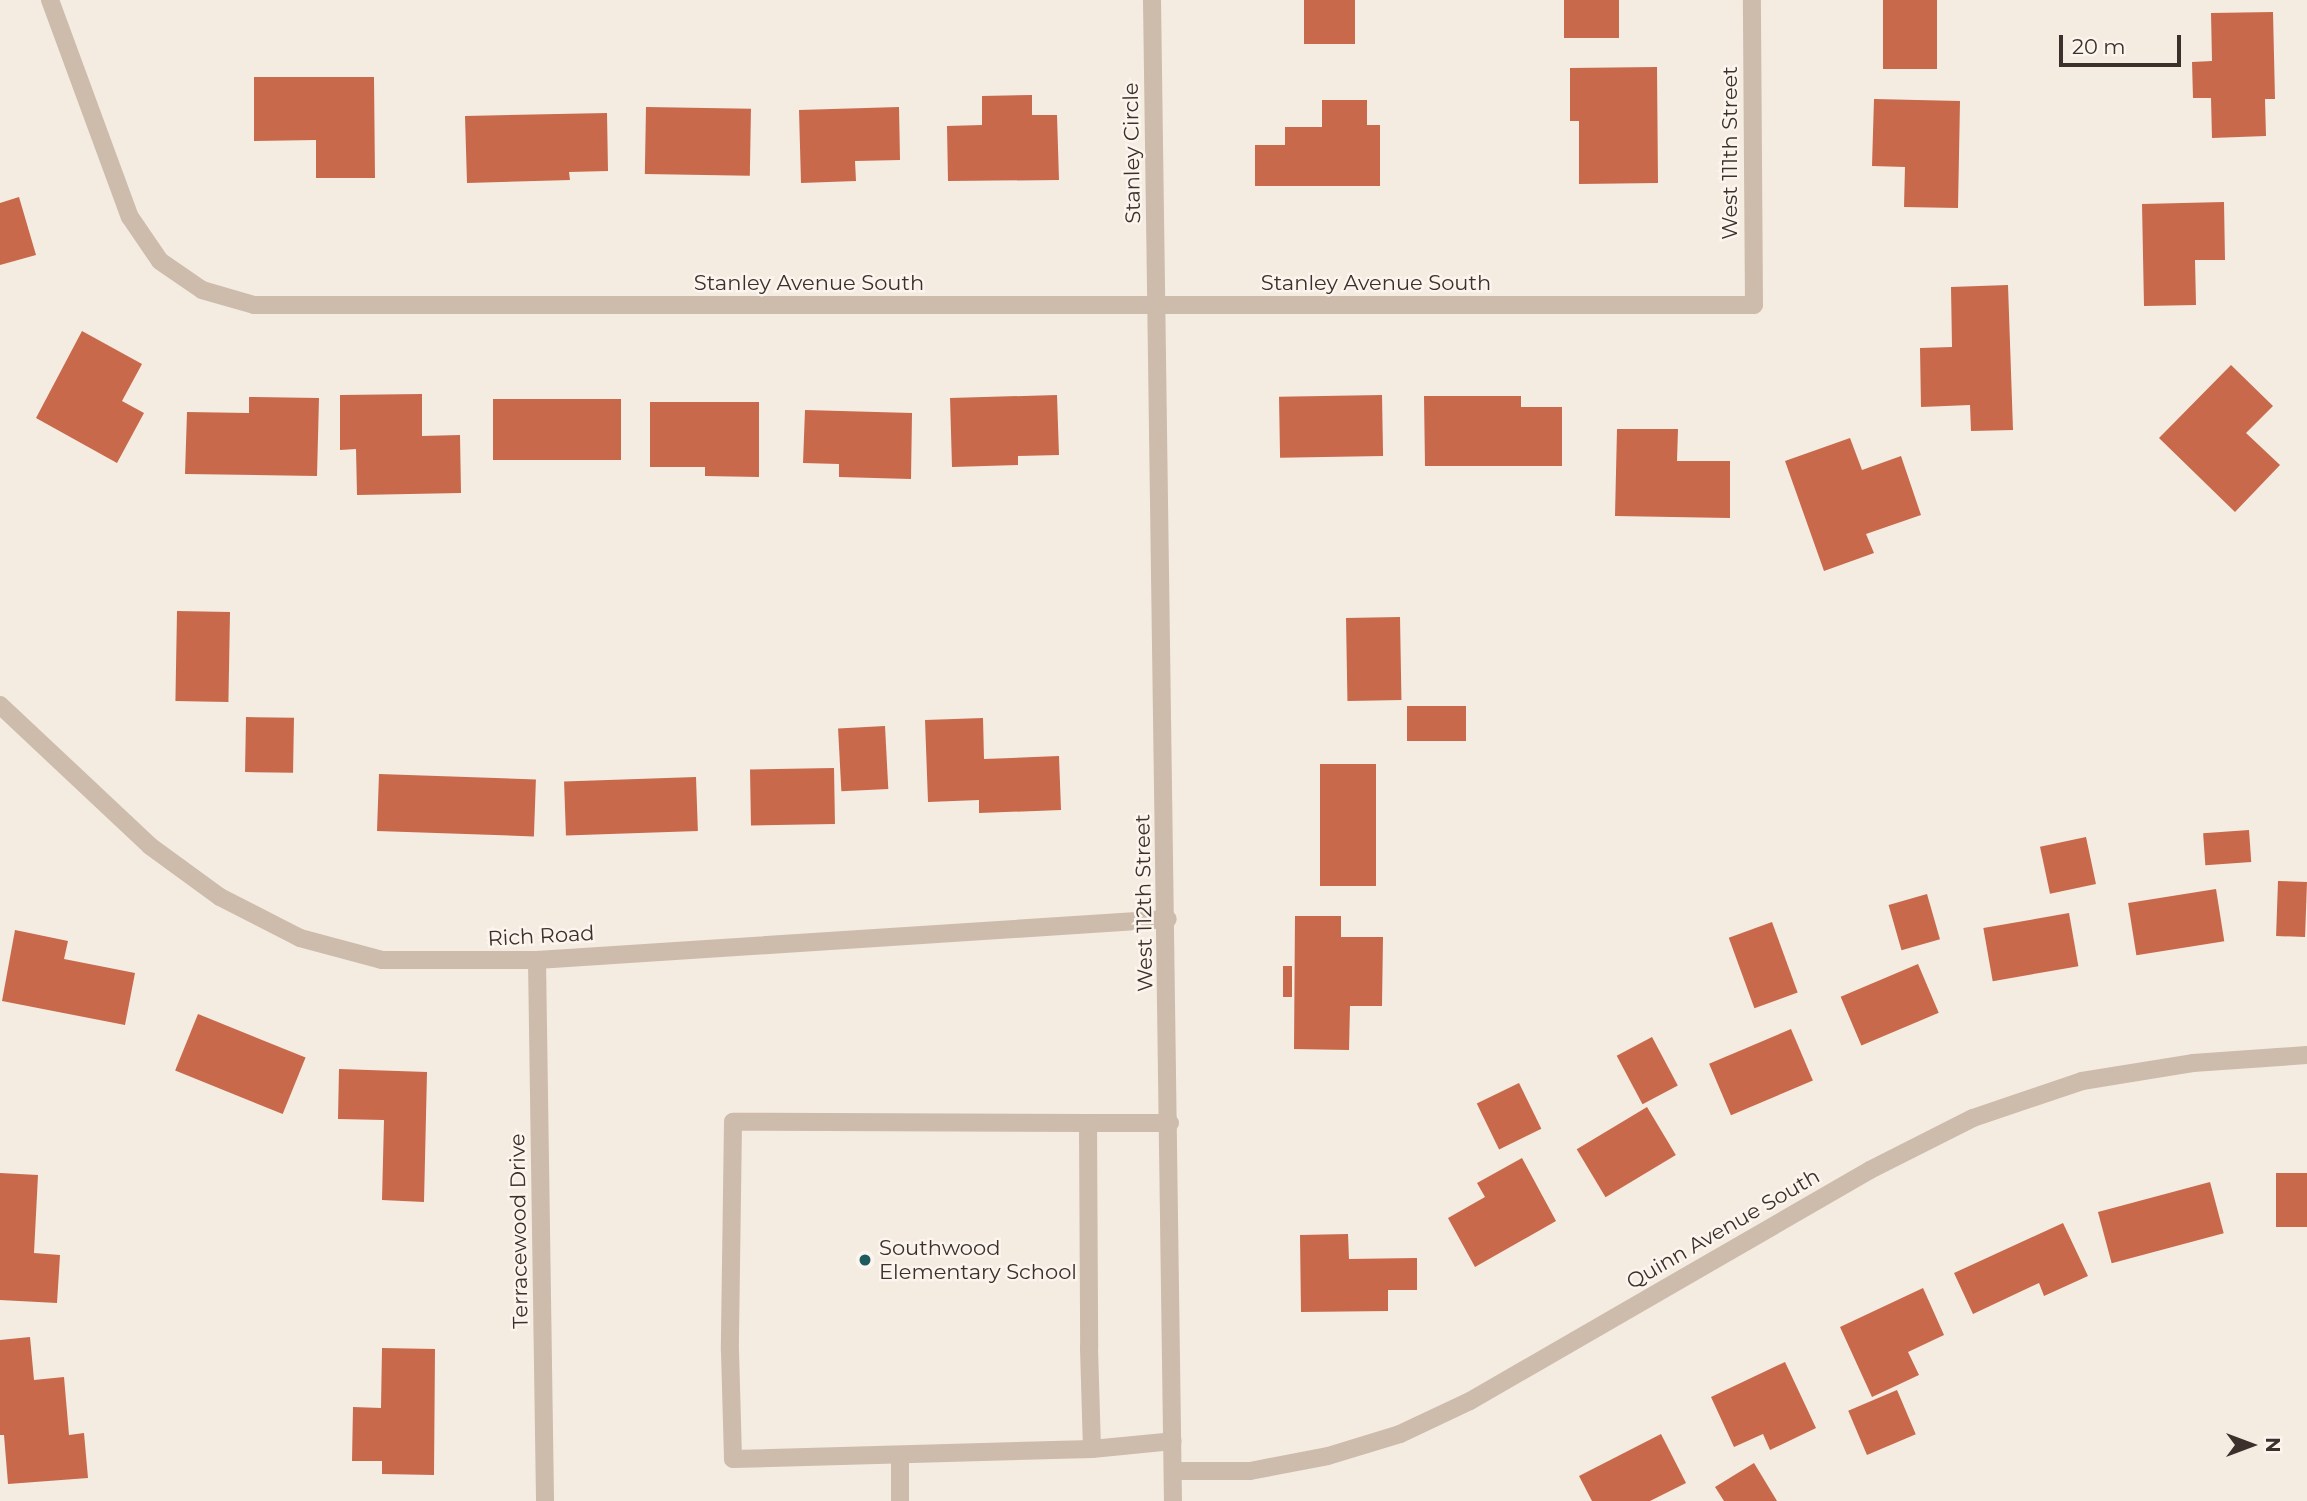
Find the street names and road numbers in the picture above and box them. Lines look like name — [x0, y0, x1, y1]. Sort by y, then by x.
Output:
street label: West 111th Street — [1717, 66, 1743, 240]
street label: Stanley Circle — [1118, 82, 1146, 224]
street label: Stanley Avenue South — [694, 270, 924, 296]
street label: Stanley Avenue South — [1261, 270, 1491, 296]
street label: West 112th Street — [1130, 814, 1158, 992]
street label: Rich Road — [487, 921, 595, 951]
street label: Terracewood Drive — [505, 1133, 533, 1329]
street label: Quinn Avenue South — [1622, 1163, 1824, 1295]

